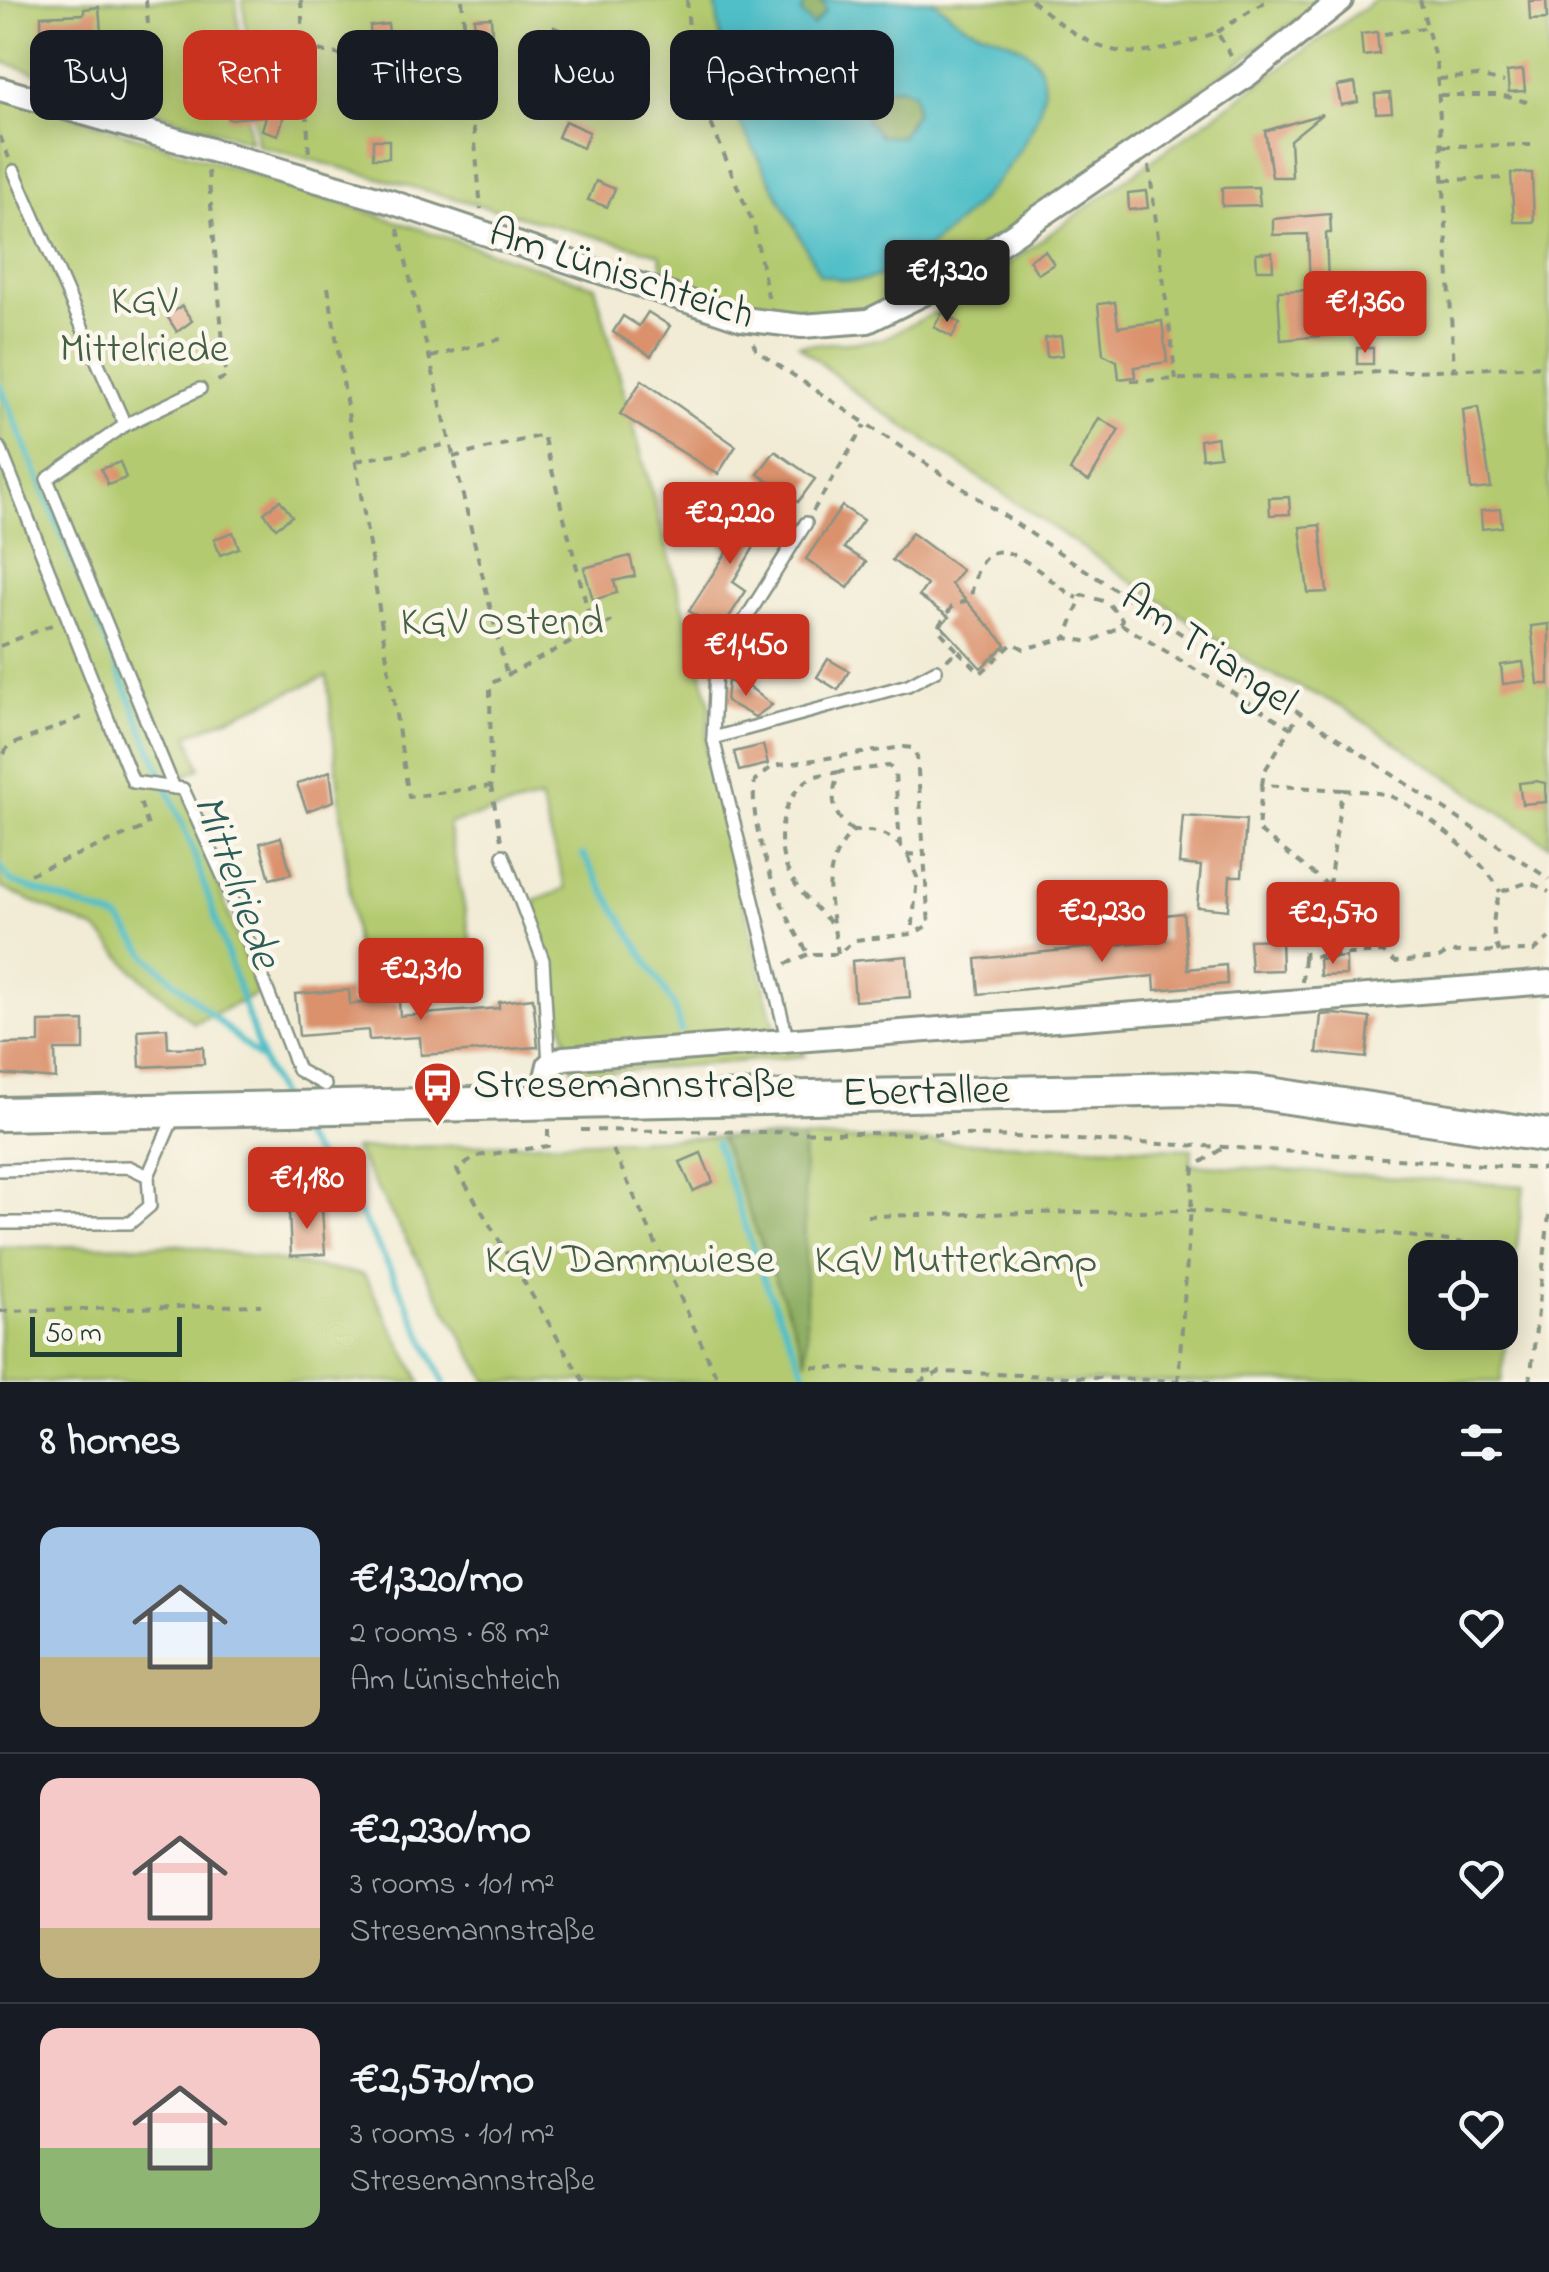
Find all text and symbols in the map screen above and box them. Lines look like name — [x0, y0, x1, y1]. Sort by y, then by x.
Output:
chip: Buy — [30, 30, 163, 120]
chip: Rent — [183, 30, 317, 120]
chip: Filters — [337, 30, 498, 120]
chip: New — [518, 30, 650, 120]
chip: Apartment — [670, 30, 894, 120]
street label: Am Lünischteich — [480, 203, 762, 347]
pin: €1,320 — [866, 240, 1028, 325]
text: €1,320 — [907, 249, 987, 296]
pin: €1,360 — [1284, 271, 1446, 356]
park label: KGV Mittelriede — [60, 272, 229, 381]
text: €1,360 — [1325, 280, 1405, 327]
pin: €2,220 — [649, 482, 811, 567]
text: €2,220 — [685, 491, 775, 538]
street label: Am Triangel — [1107, 569, 1309, 733]
park label: KGV Ostend — [400, 593, 604, 654]
pin: €1,450 — [665, 614, 827, 699]
text: €1,450 — [704, 623, 788, 670]
water label: Mittelriede — [173, 786, 298, 980]
pin: €2,230 — [1021, 880, 1183, 965]
pin: €2,570 — [1252, 882, 1414, 967]
text: €2,230 — [1059, 889, 1145, 936]
text: €2,570 — [1288, 891, 1378, 938]
pin: €2,310 — [340, 938, 502, 1023]
text: €2,310 — [381, 947, 461, 994]
place label: Stresemannstraße — [473, 1056, 795, 1117]
bus stop icon: Stresemannstraße — [412, 1060, 464, 1128]
street label: Ebertallee — [841, 1061, 1011, 1125]
pin: €1,180 — [226, 1147, 388, 1232]
text: €1,180 — [270, 1156, 344, 1203]
park label: KGV Dammwiese — [485, 1231, 775, 1292]
park label: KGV Mutterkamp — [815, 1231, 1097, 1292]
map controls — [1408, 1240, 1518, 1350]
button: locate — [1408, 1240, 1518, 1350]
scale bar — [30, 1312, 182, 1356]
text: 50 m — [45, 1314, 102, 1355]
text: 8 homes — [40, 1412, 181, 1473]
icon: filters — [1454, 1415, 1509, 1470]
text: €1,320/mo — [350, 1550, 524, 1611]
icon: home — [120, 1567, 240, 1687]
icon: heart — [1454, 1600, 1509, 1655]
text: 2 rooms · 68 m² — [350, 1611, 549, 1658]
text: Am Lünischteich — [350, 1658, 560, 1705]
text: €2,230/mo — [350, 1801, 531, 1862]
icon: home — [120, 1818, 240, 1938]
icon: heart — [1454, 1851, 1509, 1906]
text: 3 rooms · 101 m² — [350, 1862, 555, 1909]
text: Stresemannstraße — [350, 1909, 595, 1956]
text: €2,570/mo — [350, 2051, 534, 2112]
icon: home — [120, 2068, 240, 2188]
icon: heart — [1454, 2101, 1509, 2156]
text: 3 rooms · 101 m² — [350, 2112, 555, 2159]
text: Stresemannstraße — [350, 2159, 595, 2206]

